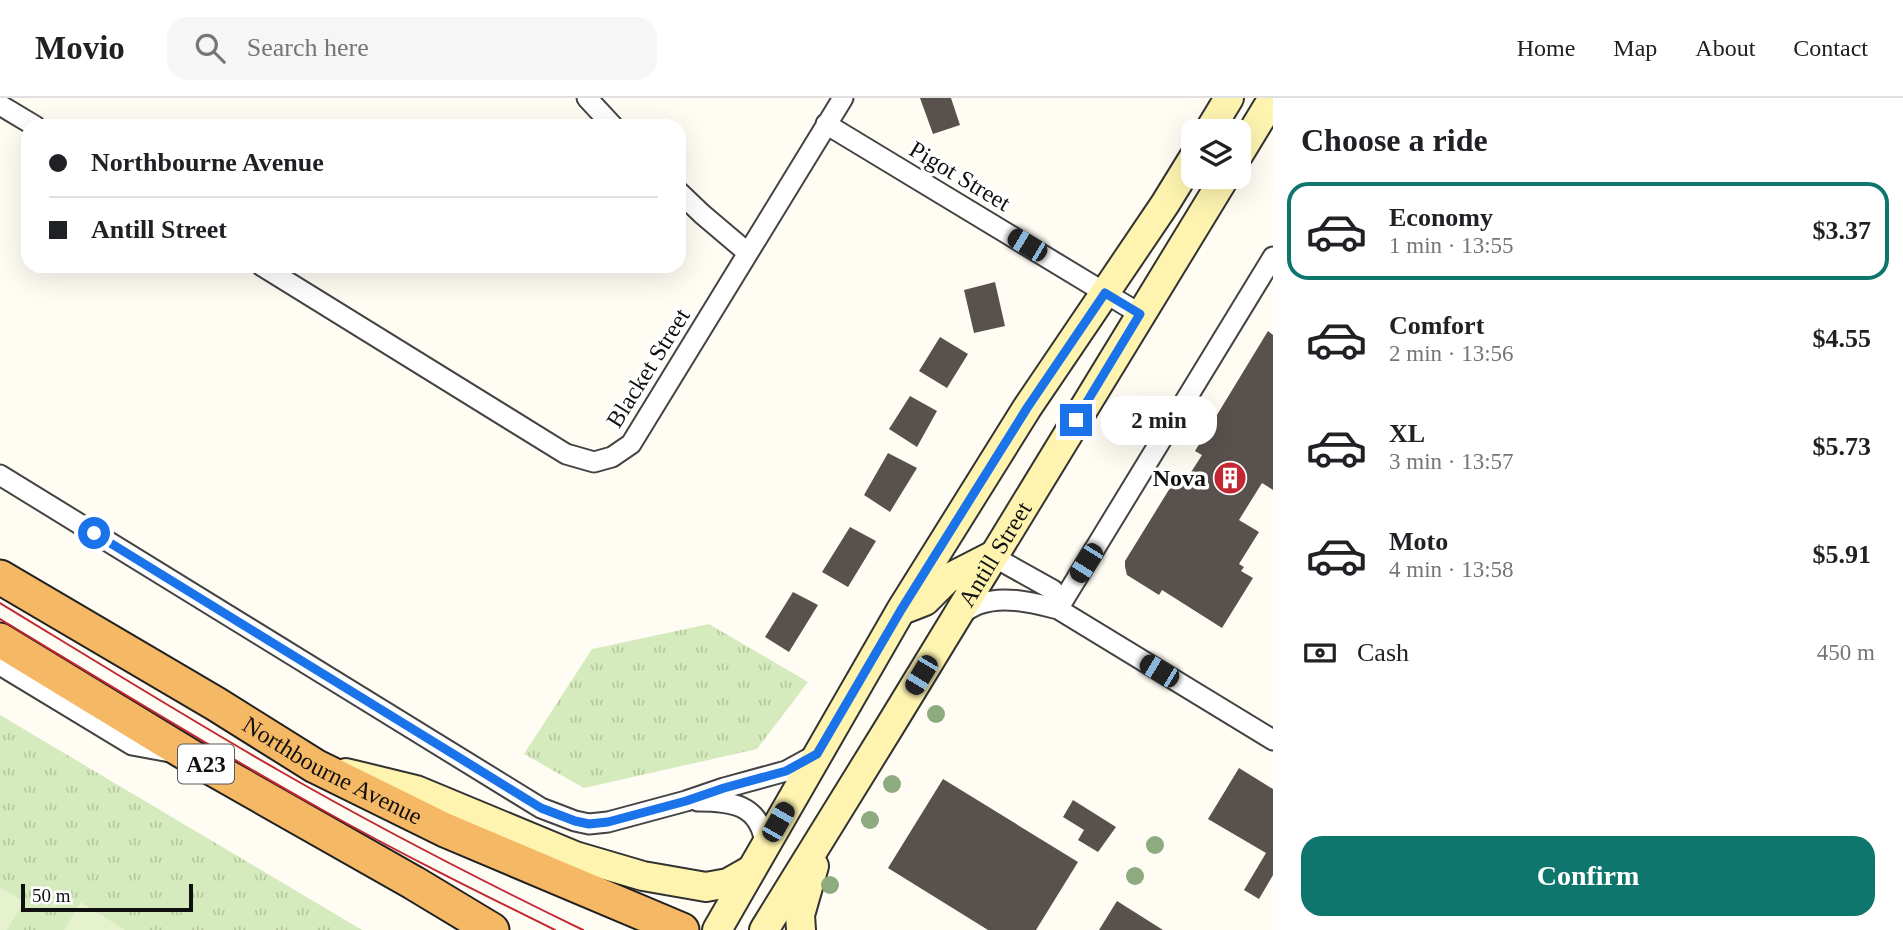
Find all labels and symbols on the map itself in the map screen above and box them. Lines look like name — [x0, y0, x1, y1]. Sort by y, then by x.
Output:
street label: Pigot Street — [905, 136, 1015, 216]
car — [1004, 225, 1051, 265]
street label: Blacket Street — [601, 303, 695, 432]
callout: 2 min — [1100, 396, 1216, 444]
route end — [1060, 404, 1092, 436]
building icon: Nova — [1211, 459, 1249, 497]
place label: Nova — [1153, 465, 1206, 491]
street label: Antill Street — [953, 497, 1037, 611]
route start — [78, 517, 110, 549]
car — [1066, 540, 1107, 586]
car — [1136, 651, 1183, 691]
car — [902, 652, 941, 698]
street label: Northbourne Avenue — [238, 711, 426, 830]
road number: A23 — [178, 744, 234, 784]
car — [759, 799, 798, 845]
scale bar — [21, 881, 192, 913]

